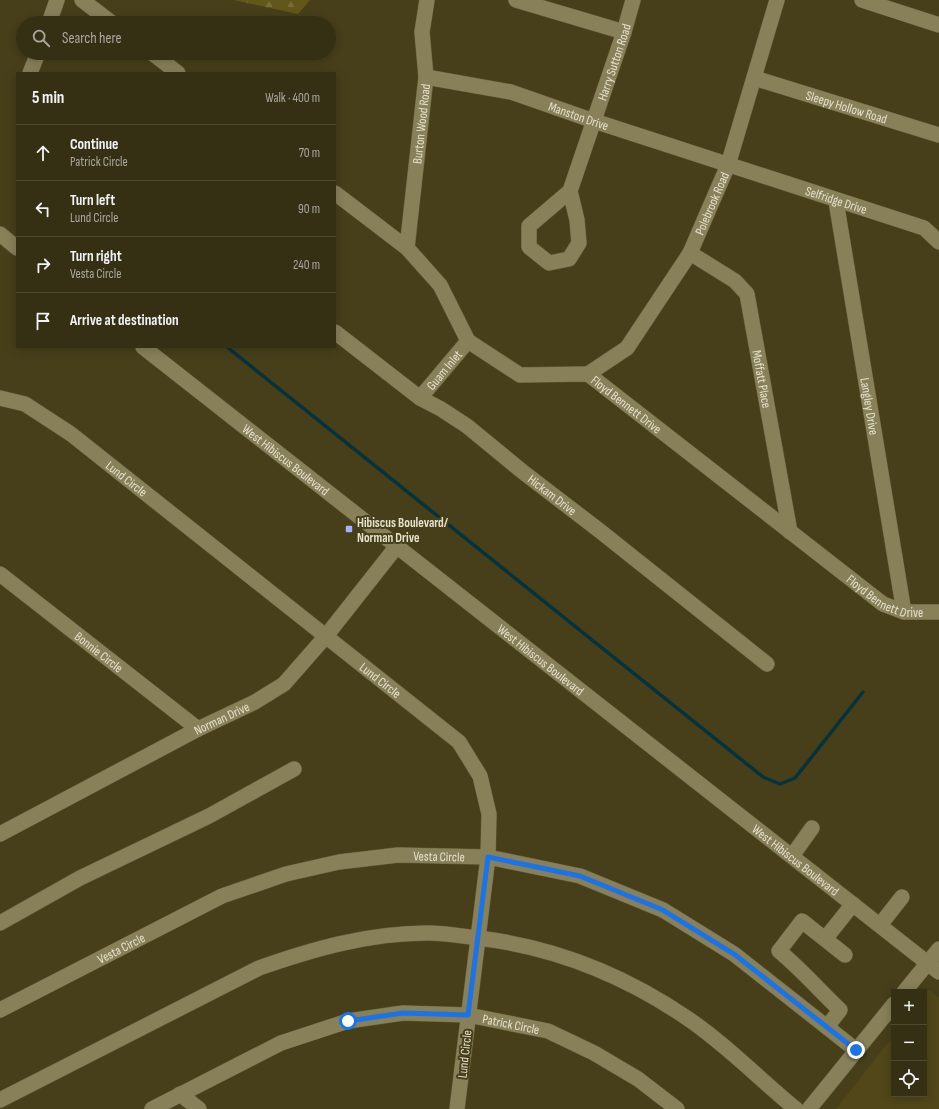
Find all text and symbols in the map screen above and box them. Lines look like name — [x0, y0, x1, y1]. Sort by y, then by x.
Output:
search box — [16, 16, 336, 60]
street label: Harry Sutton Road — [594, 22, 635, 103]
icon: search — [30, 27, 52, 49]
text: Search here — [62, 29, 122, 48]
street label: Burton Wood Road — [409, 83, 434, 165]
street label: Sleepy Hollow Road — [804, 87, 889, 128]
text: 5 min — [32, 88, 64, 108]
text: Walk · 400 m — [265, 90, 320, 106]
street label: Manston Drive — [546, 99, 611, 134]
text: Continue — [70, 135, 119, 154]
icon: ahead — [32, 142, 54, 164]
text: 70 m — [299, 145, 320, 161]
text: Patrick Circle — [70, 154, 128, 170]
street label: Polebrook Road — [692, 170, 733, 238]
street label: Selfridge Drive — [803, 183, 869, 218]
text: Turn left — [70, 191, 115, 210]
icon: left — [32, 198, 54, 220]
text: 90 m — [298, 201, 320, 217]
text: Lund Circle — [70, 210, 118, 226]
text: Turn right — [70, 247, 122, 266]
icon: right — [32, 254, 54, 276]
text: 240 m — [293, 257, 320, 273]
text: Vesta Circle — [70, 266, 121, 282]
icon: arrive — [32, 310, 54, 332]
text: Arrive at destination — [70, 311, 179, 330]
street label: Guam Inlet — [423, 347, 466, 394]
street label: Moffatt Place — [748, 349, 774, 409]
street label: Floyd Bennett Drive — [588, 372, 665, 437]
street label: Langley Drive — [856, 376, 882, 436]
street label: West Hibiscus Boulevard — [239, 421, 332, 499]
street label: Lund Circle — [102, 458, 150, 500]
street label: Hickam Drive — [524, 472, 580, 519]
place label: Hibiscus Boulevard/ Norman Drive — [357, 515, 449, 546]
marker: Hibiscus Boulevard/ Norman Drive — [344, 524, 354, 534]
street label: Floyd Bennett Drive — [843, 572, 923, 621]
street label: West Hibiscus Boulevard — [494, 621, 587, 699]
street label: Bonnie Circle — [71, 629, 126, 676]
street label: Lund Circle — [356, 659, 404, 702]
street label: Norman Drive — [191, 699, 252, 739]
street label: West Hibiscus Boulevard — [749, 821, 842, 899]
street label: Vesta Circle — [413, 848, 465, 865]
street label: Vesta Circle — [95, 930, 148, 968]
map controls — [891, 989, 927, 1097]
button: + — [891, 989, 927, 1025]
street label: Patrick Circle — [481, 1011, 541, 1038]
route start — [339, 1012, 357, 1030]
button: − — [891, 1025, 927, 1061]
street label: Lund Circle — [455, 1029, 475, 1079]
route end — [847, 1041, 865, 1059]
button: locate — [891, 1061, 927, 1097]

